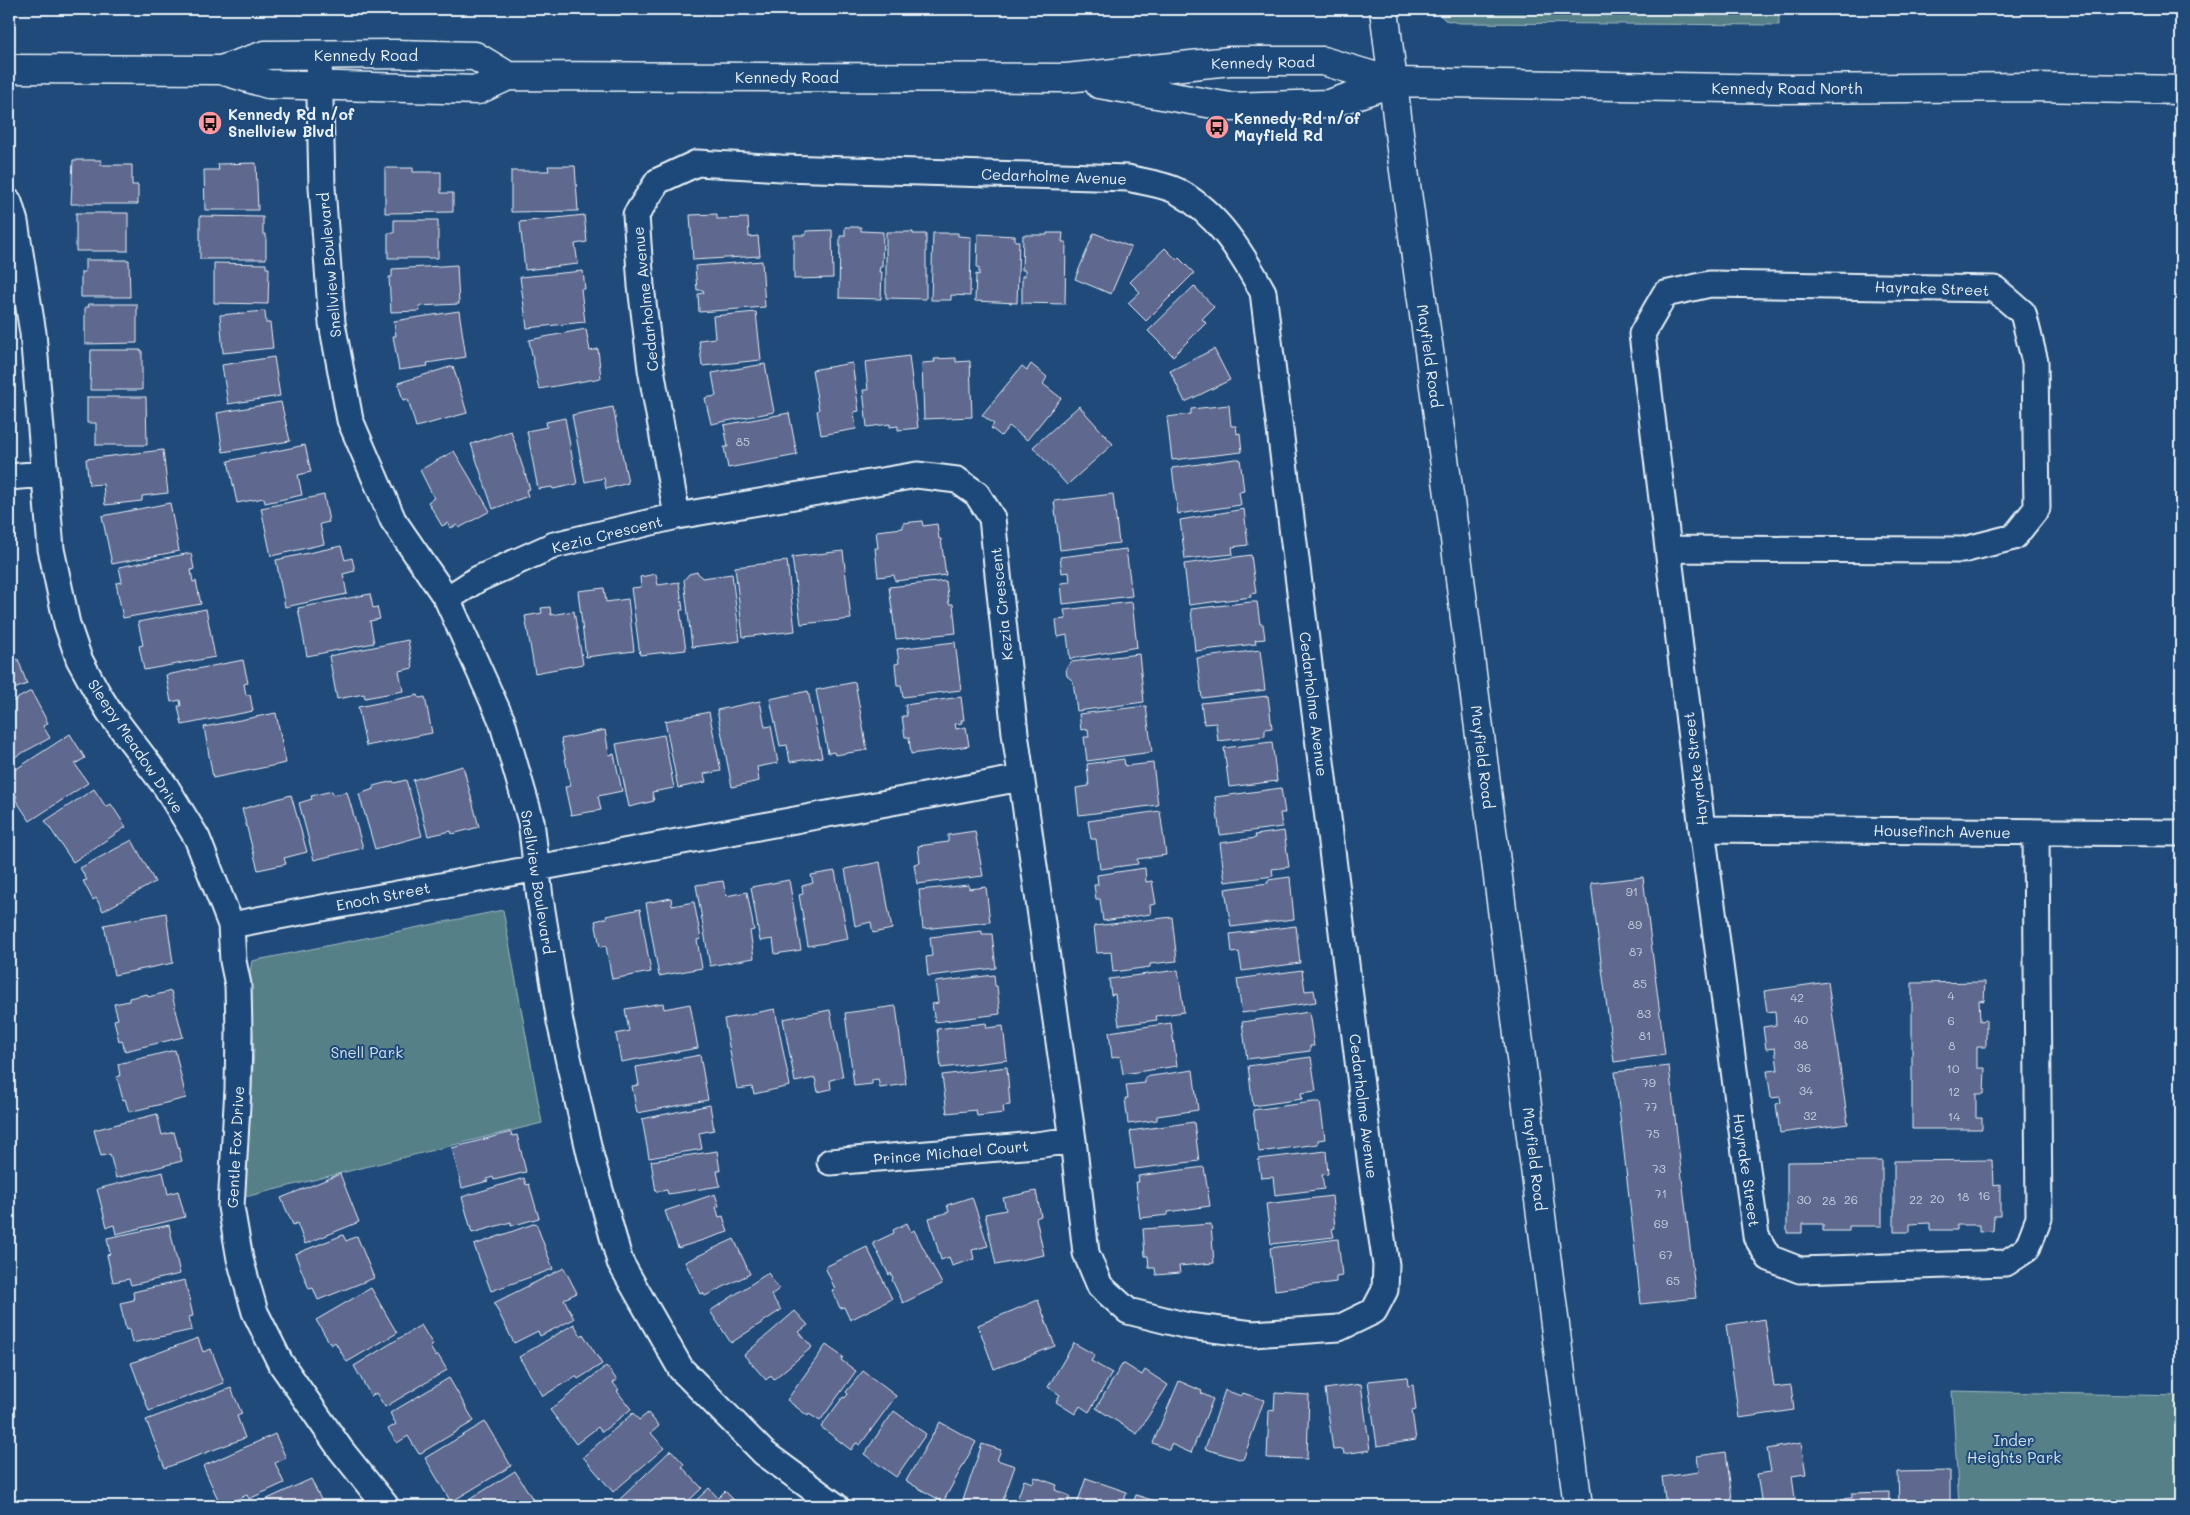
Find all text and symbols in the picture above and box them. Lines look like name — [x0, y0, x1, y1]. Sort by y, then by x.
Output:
street label: Kennedy Road — [314, 45, 418, 65]
street label: Kennedy Road — [1211, 51, 1315, 73]
street label: Kennedy Road — [735, 67, 839, 87]
street label: Kennedy Road North — [1711, 78, 1863, 98]
place label: Kennedy Rd n/of Snellview Blvd — [228, 104, 355, 141]
place label: Kennedy Rd n/of Mayfield Rd — [1234, 108, 1361, 145]
bus stop icon: Kennedy Rd n/of Snellview Blvd — [197, 110, 223, 136]
bus stop icon: Kennedy Rd n/of Mayfield Rd — [1204, 114, 1230, 140]
street label: Cedarholme Avenue — [981, 163, 1127, 189]
street label: Snellview Boulevard — [313, 192, 345, 338]
street label: Cedarholme Avenue — [627, 226, 663, 372]
street label: Hayrake Street — [1874, 276, 1990, 300]
street label: Mayfield Road — [1413, 303, 1447, 409]
house number: 85 — [736, 433, 750, 449]
street label: Kezia Crescent — [550, 511, 664, 557]
street label: Kezia Crescent — [985, 547, 1017, 661]
street label: Cedarholme Avenue — [1295, 631, 1333, 777]
street label: Sleepy Meadow Drive — [84, 675, 188, 817]
street label: Mayfield Road — [1467, 704, 1499, 810]
street label: Hayrake Street — [1678, 711, 1712, 827]
street label: Snellview Boulevard — [517, 809, 559, 955]
street label: Housefinch Avenue — [1873, 820, 2011, 842]
street label: Enoch Street — [334, 877, 432, 915]
house number: 91 — [1626, 883, 1638, 899]
house number: 89 — [1628, 916, 1642, 932]
house number: 87 — [1629, 943, 1643, 959]
house number: 85 — [1633, 975, 1647, 991]
house number: 4 — [1947, 987, 1955, 1003]
house number: 42 — [1790, 989, 1804, 1005]
house number: 83 — [1637, 1005, 1651, 1021]
house number: 40 — [1794, 1011, 1809, 1027]
house number: 6 — [1947, 1012, 1955, 1028]
house number: 81 — [1639, 1027, 1651, 1043]
street label: Cedarholme Avenue — [1345, 1033, 1383, 1179]
house number: 38 — [1794, 1036, 1808, 1052]
house number: 8 — [1948, 1037, 1956, 1053]
park label: Snell Park — [331, 1042, 403, 1062]
house number: 36 — [1797, 1059, 1811, 1075]
house number: 10 — [1947, 1060, 1960, 1076]
house number: 79 — [1642, 1074, 1656, 1090]
house number: 34 — [1799, 1082, 1813, 1098]
house number: 12 — [1948, 1083, 1960, 1099]
street label: Gentle Fox Drive — [222, 1085, 248, 1209]
house number: 77 — [1644, 1098, 1658, 1114]
street label: Mayfield Road — [1519, 1106, 1551, 1212]
house number: 32 — [1803, 1107, 1817, 1123]
house number: 14 — [1948, 1108, 1960, 1124]
street label: Hayrake Street — [1729, 1112, 1765, 1228]
house number: 75 — [1646, 1125, 1660, 1141]
street label: Prince Michael Court — [873, 1135, 1029, 1169]
house number: 73 — [1652, 1160, 1666, 1176]
house number: 71 — [1655, 1185, 1667, 1201]
house number: 16 — [1978, 1187, 1990, 1203]
house number: 18 — [1957, 1188, 1969, 1204]
house number: 20 — [1930, 1190, 1945, 1206]
house number: 30 — [1797, 1191, 1812, 1207]
house number: 26 — [1844, 1191, 1858, 1207]
house number: 22 — [1909, 1191, 1923, 1207]
house number: 28 — [1822, 1192, 1836, 1208]
house number: 69 — [1654, 1215, 1668, 1231]
house number: 67 — [1659, 1246, 1673, 1262]
house number: 65 — [1666, 1272, 1680, 1288]
park label: Inder Heights Park — [1967, 1430, 2061, 1467]

